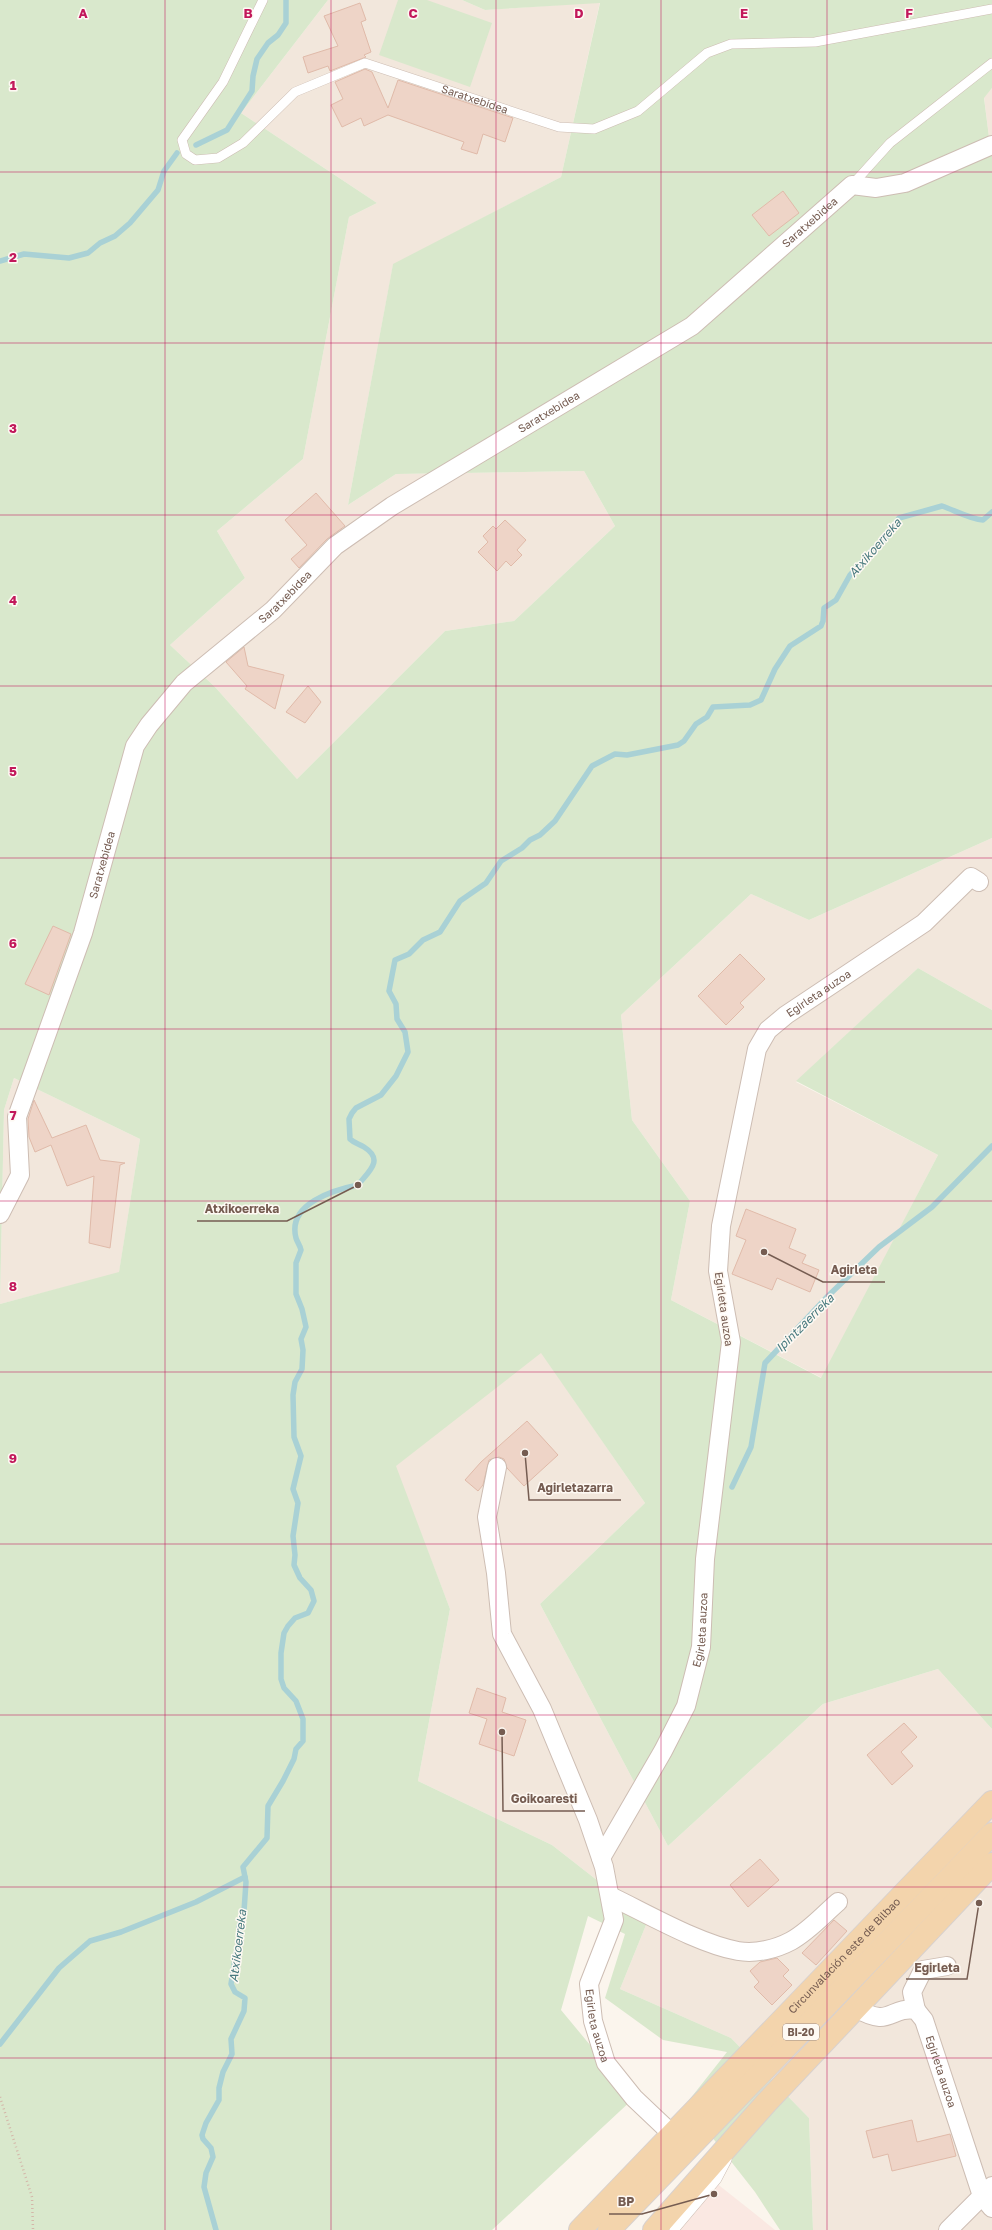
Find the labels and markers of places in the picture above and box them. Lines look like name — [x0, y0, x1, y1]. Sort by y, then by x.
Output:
callout: Atxikoerreka — [197, 1197, 287, 1221]
callout: Agirleta — [823, 1258, 885, 1282]
callout: Agirletazarra — [529, 1476, 621, 1500]
callout: Goikoaresti — [503, 1787, 585, 1811]
callout: Egirleta — [906, 1955, 967, 1979]
callout: BP — [609, 2190, 642, 2214]

